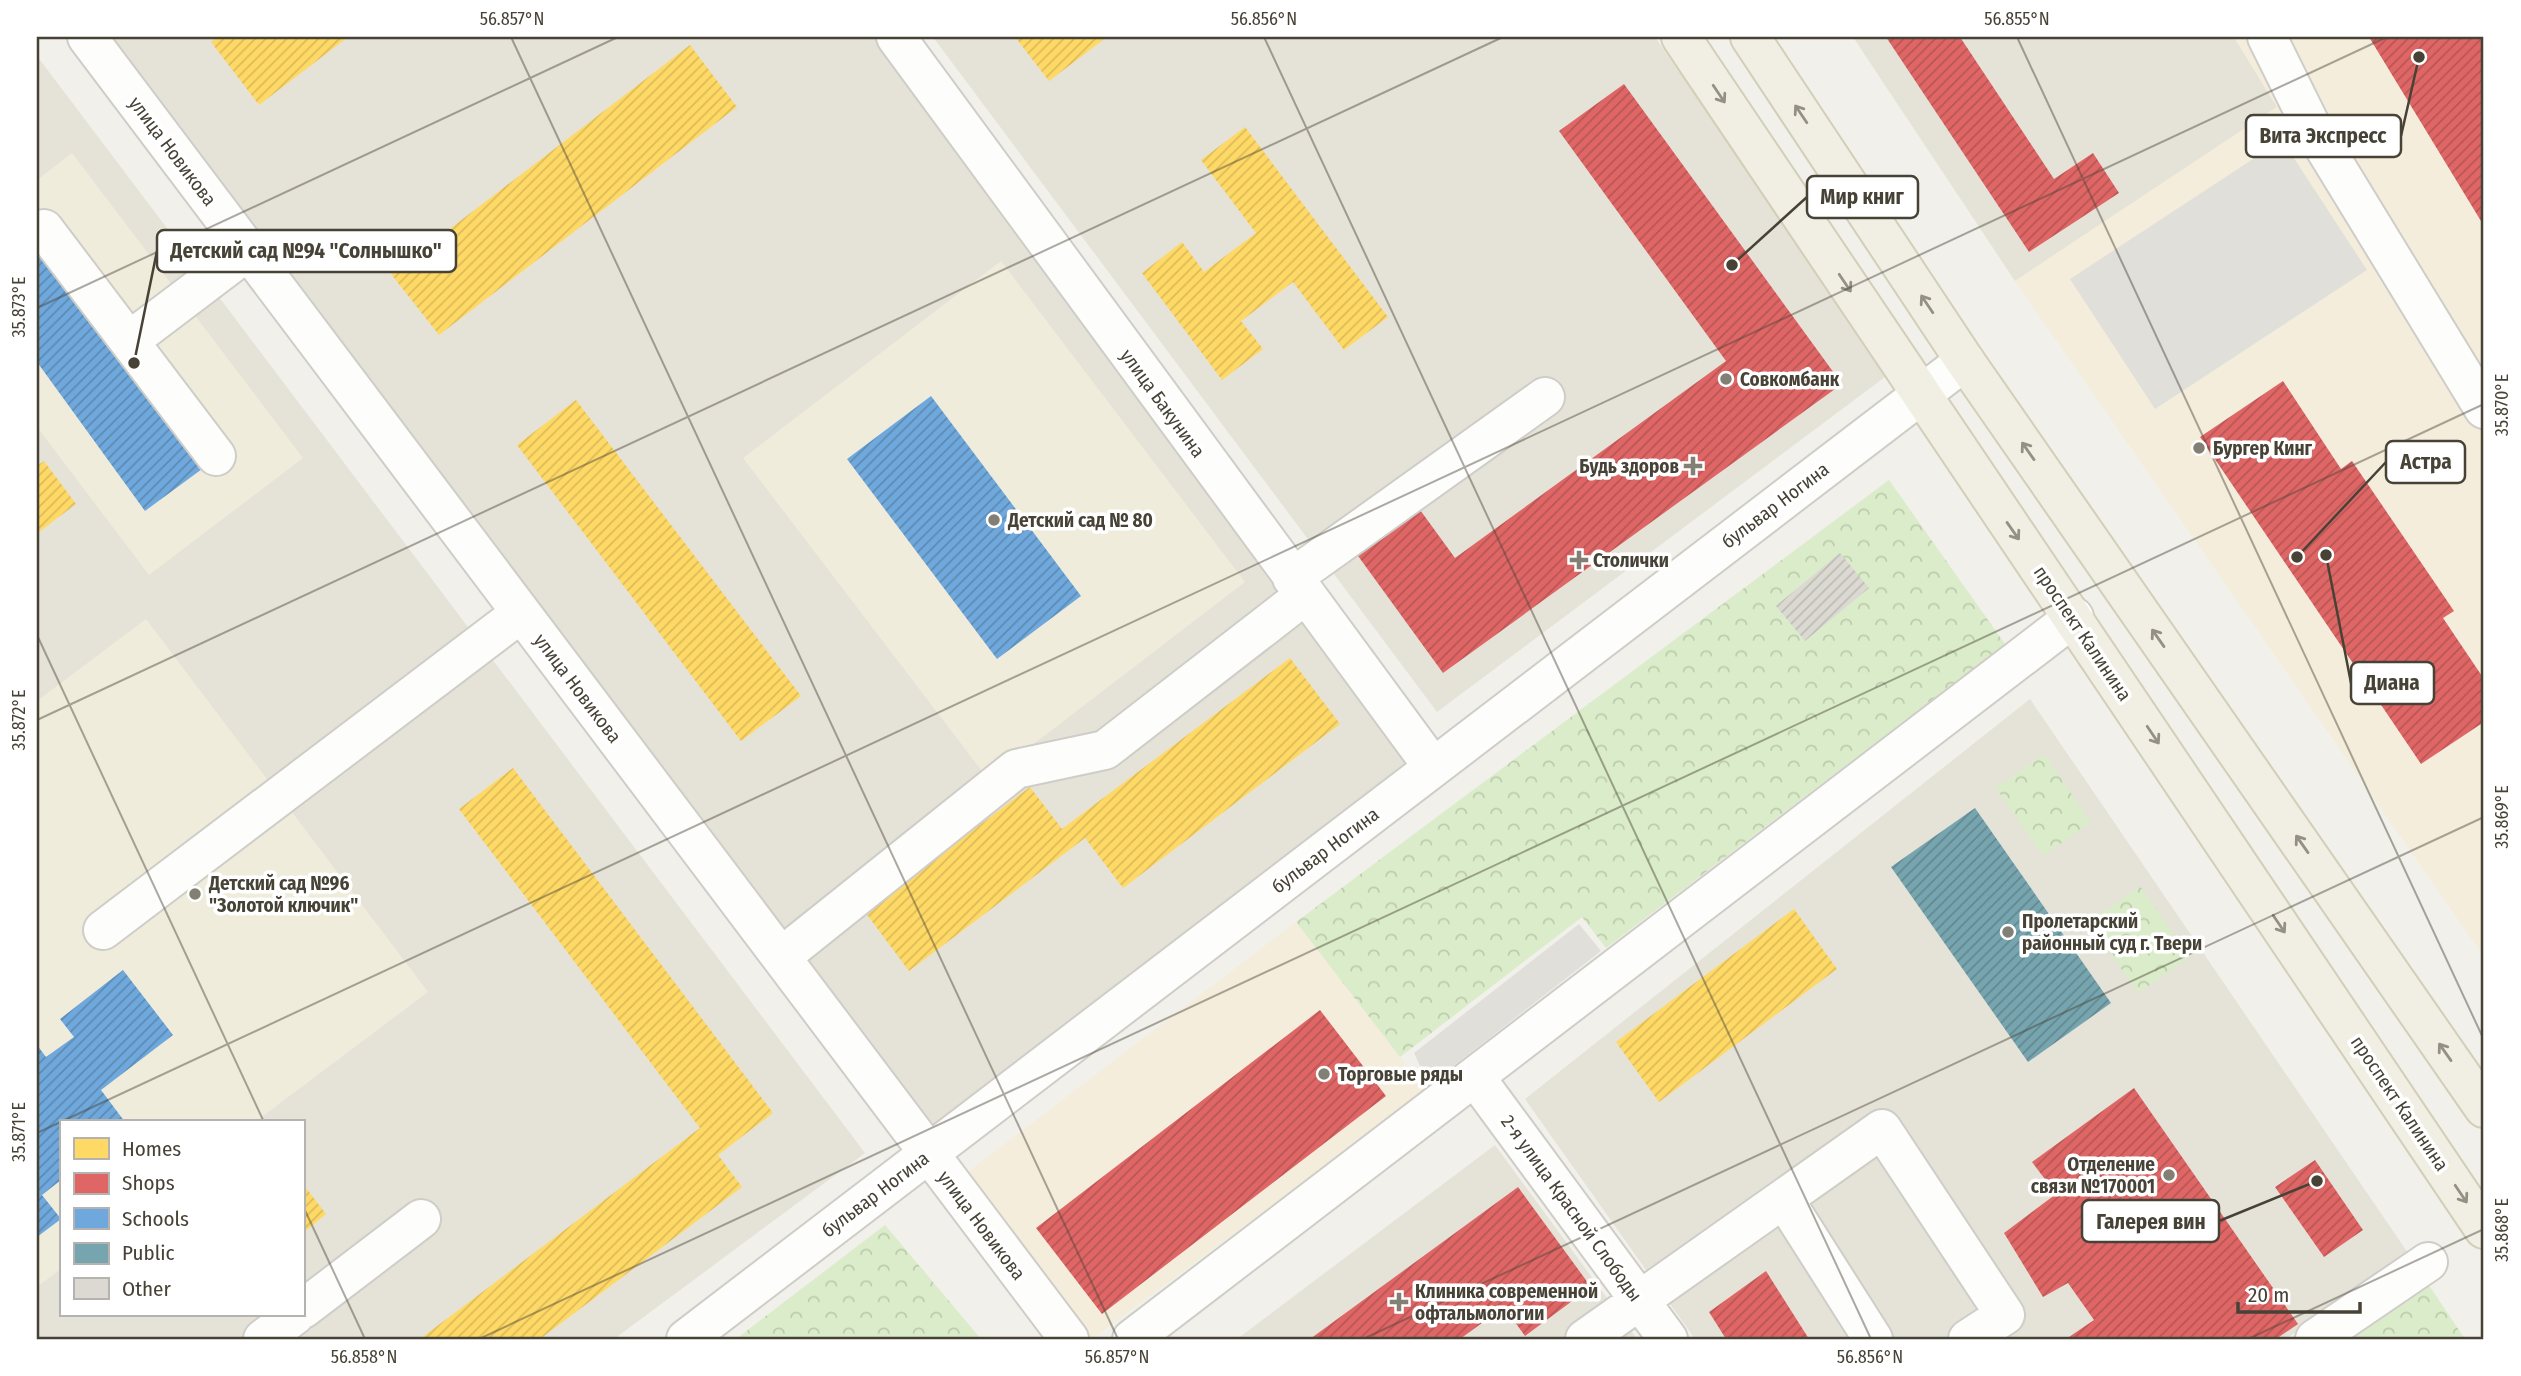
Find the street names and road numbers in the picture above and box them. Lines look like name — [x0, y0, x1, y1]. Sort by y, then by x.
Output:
street label: улица Новикова — [124, 92, 221, 210]
street label: улица Бакунина — [1116, 345, 1210, 462]
street label: бульвар Ногина — [1717, 458, 1833, 553]
street label: проспект Калинина — [2029, 561, 2136, 705]
street label: улица Новикова — [529, 629, 626, 747]
street label: бульвар Ногина — [1267, 803, 1383, 898]
street label: проспект Калинина — [2346, 1031, 2453, 1175]
street label: 2-я улица Красной Слободы — [1496, 1111, 1647, 1306]
street label: бульвар Ногина — [817, 1147, 933, 1242]
street label: улица Новикова — [933, 1166, 1030, 1284]

